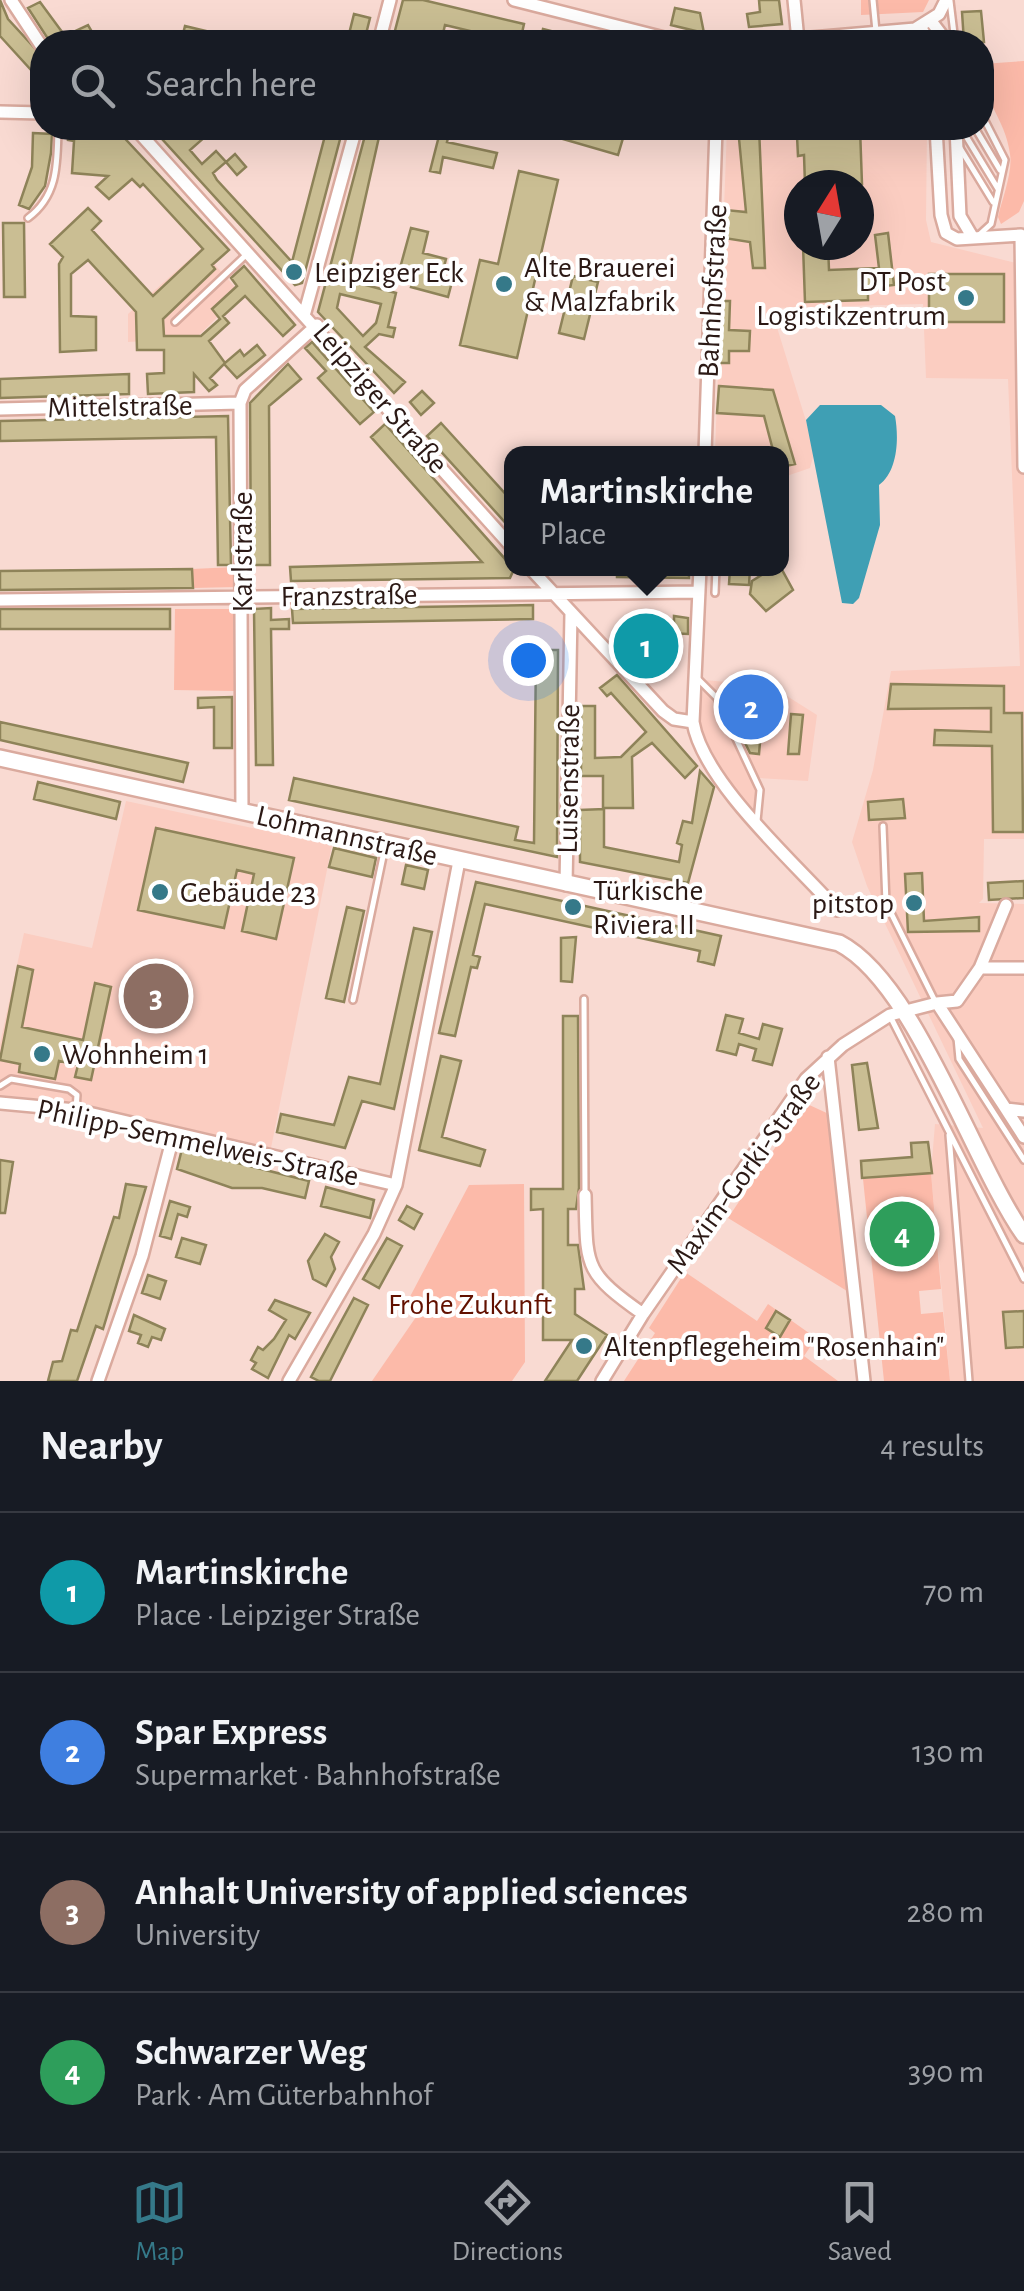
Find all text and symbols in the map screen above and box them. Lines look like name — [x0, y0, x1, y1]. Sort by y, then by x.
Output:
search box — [30, 30, 994, 140]
icon: search — [65, 58, 120, 113]
text: Search here — [145, 66, 317, 104]
north arrow — [784, 170, 874, 260]
street label: Bahnhofstraße — [693, 203, 733, 379]
place label: Alte Brauerei & Malzfabrik — [524, 253, 676, 317]
place label: Leipziger Eck — [314, 258, 464, 288]
marker: Leipziger Eck — [283, 261, 305, 283]
place label: DT Post Logistikzentrum — [756, 267, 946, 331]
marker: Alte Brauerei & Malzfabrik — [493, 273, 515, 295]
marker: DT Post Logistikzentrum — [955, 287, 977, 309]
street label: Leipziger Straße — [307, 318, 453, 479]
street label: Mittelstraße — [47, 391, 193, 423]
popup — [504, 446, 789, 576]
text: Martinskirche — [540, 473, 753, 511]
street label: Karlstraße — [228, 491, 258, 613]
text: Place — [540, 518, 606, 550]
street label: Franzstraße — [280, 580, 418, 612]
pin: 1 — [614, 608, 678, 684]
your location — [503, 635, 554, 686]
pin: 2 — [718, 670, 784, 744]
street label: Luisenstraße — [553, 704, 585, 854]
street label: Lohmannstraße — [253, 801, 440, 871]
place label: Türkische Riviera II — [593, 876, 703, 940]
place label: Gebäude 23 — [180, 878, 316, 908]
marker: Gebäude 23 — [149, 881, 171, 903]
place label: pitstop — [812, 889, 894, 919]
marker: pitstop — [903, 892, 925, 914]
marker: Türkische Riviera II — [562, 896, 584, 918]
pin: 3 — [124, 958, 188, 1034]
place label: Wohnheim 1 — [62, 1040, 209, 1070]
marker: Wohnheim 1 — [31, 1043, 53, 1065]
street label: Maxim-Gorki-Straße — [661, 1068, 826, 1279]
street label: Philipp-Semmelweis-Straße — [34, 1094, 361, 1192]
pin: 4 — [870, 1196, 934, 1272]
park label: Frohe Zukunft — [388, 1290, 552, 1320]
place label: Altenpflegeheim "Rosenhain" — [604, 1332, 944, 1362]
marker: Altenpflegeheim "Rosenhain" — [573, 1335, 595, 1357]
text: Nearby — [40, 1425, 163, 1467]
text: 4 results — [880, 1430, 984, 1462]
text: Martinskirche — [135, 1554, 348, 1592]
text: 1 — [67, 1576, 78, 1608]
text: 70 m — [923, 1576, 984, 1608]
text: Place · Leipziger Straße — [135, 1599, 420, 1631]
text: Spar Express — [135, 1714, 327, 1752]
text: 2 — [65, 1736, 80, 1768]
text: 130 m — [912, 1736, 984, 1768]
text: Supermarket · Bahnhofstraße — [135, 1759, 501, 1791]
text: Anhalt University of applied sciences — [135, 1874, 688, 1912]
text: 3 — [66, 1896, 79, 1928]
text: 280 m — [906, 1896, 984, 1928]
text: University — [135, 1919, 260, 1951]
text: Schwarzer Weg — [135, 2034, 367, 2072]
text: 4 — [64, 2056, 81, 2088]
text: 390 m — [908, 2056, 984, 2088]
text: Park · Am Güterbahnhof — [135, 2079, 432, 2111]
tab: Map — [132, 2175, 187, 2269]
tab: Directions — [452, 2175, 563, 2269]
tab: Saved — [828, 2175, 892, 2269]

